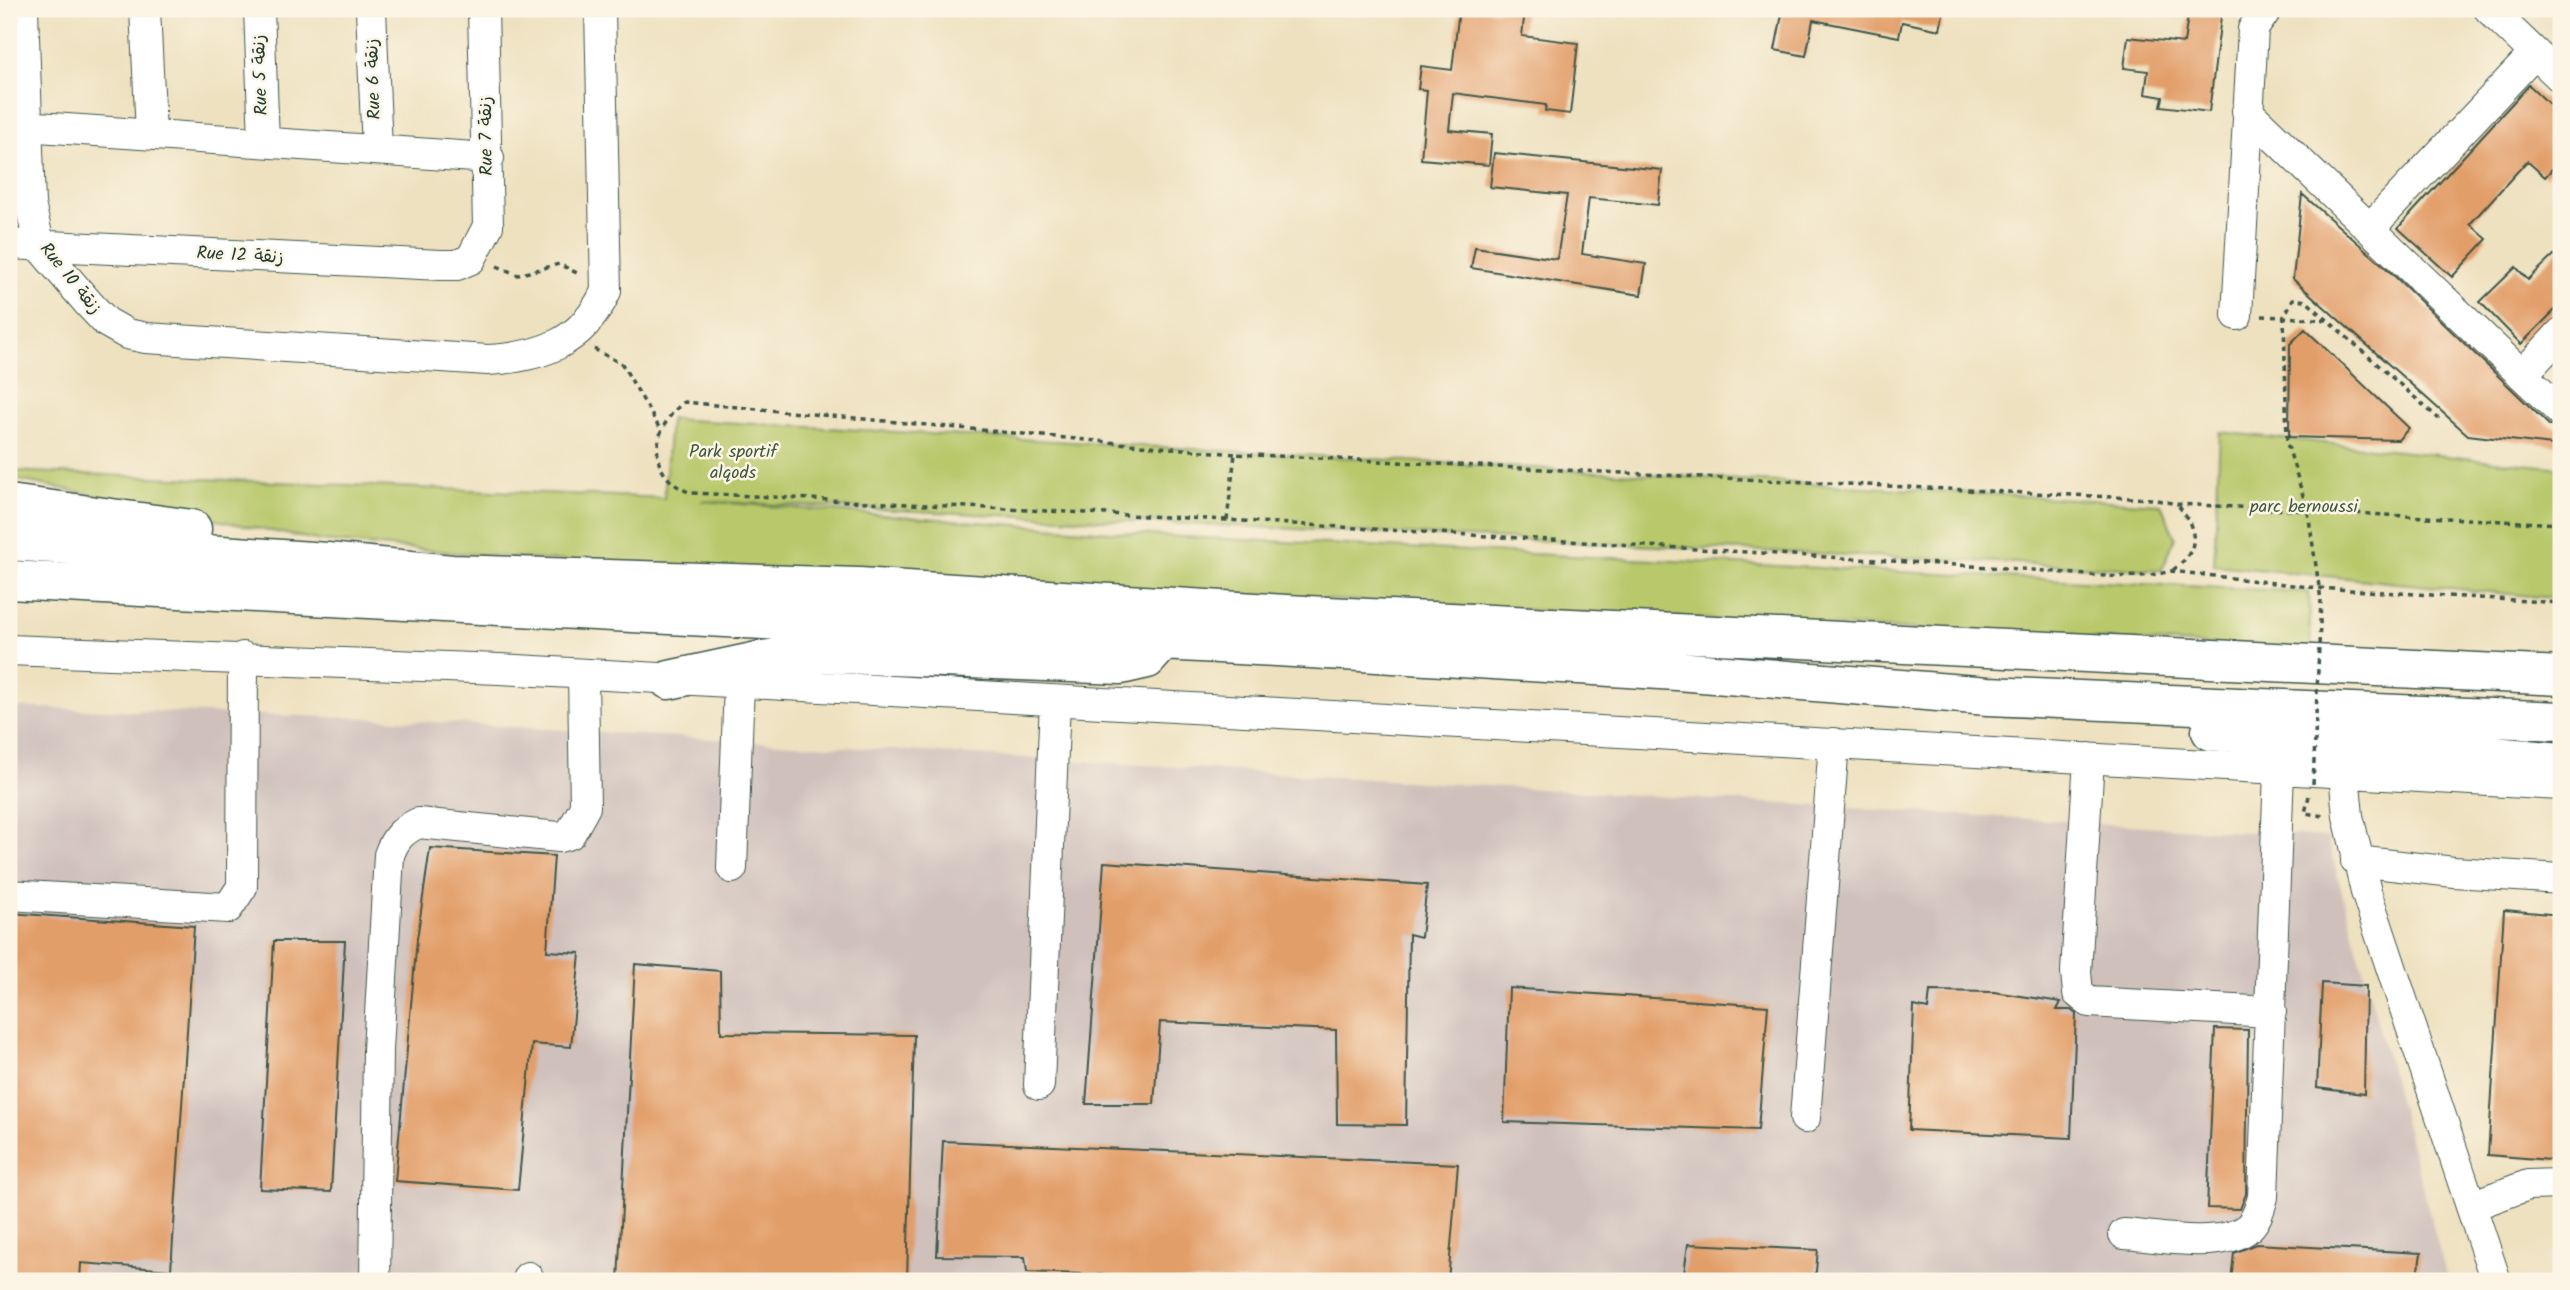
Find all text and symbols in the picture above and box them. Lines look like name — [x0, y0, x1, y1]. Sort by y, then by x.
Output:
street label: Rue 5 زنقة — [245, 34, 277, 116]
street label: Rue 6 زنقة — [358, 38, 390, 120]
street label: Rue 7 زنقة — [472, 96, 502, 176]
street label: Rue 10 زنقة — [32, 237, 108, 321]
street label: Rue 12 زنقة — [196, 239, 284, 273]
park label: Park sportif alqods — [689, 438, 779, 488]
park label: parc bernoussi — [2249, 493, 2359, 522]

